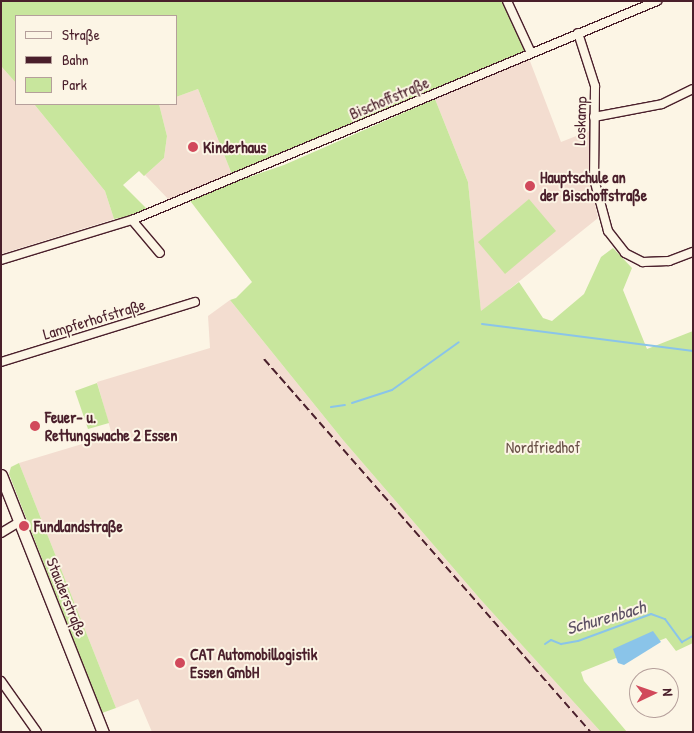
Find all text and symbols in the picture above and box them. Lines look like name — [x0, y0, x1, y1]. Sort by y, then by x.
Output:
legend — [15, 15, 178, 105]
text: Straße — [62, 24, 100, 45]
text: Bahn — [62, 49, 89, 70]
street label: Bischoffstraße — [346, 73, 432, 123]
text: Park — [62, 74, 87, 95]
street label: Loskamp — [570, 96, 590, 146]
place label: Kinderhaus — [203, 137, 267, 157]
marker: Kinderhaus — [187, 141, 199, 153]
place label: Hauptschule an der Bischoffstraße — [540, 167, 647, 205]
marker: Hauptschule an der Bischoffstraße — [524, 180, 536, 192]
street label: Lampferhofstraße — [40, 294, 148, 344]
place label: Feuer- u. Rettungswache 2 Essen — [45, 407, 177, 445]
marker: Feuer- u. Rettungswache 2 Essen — [29, 420, 41, 432]
park label: Nordfriedhof — [506, 437, 580, 457]
place label: Fundlandstraße — [34, 516, 123, 536]
marker: Fundlandstraße — [18, 520, 30, 532]
street label: Stauderstraße — [43, 555, 91, 639]
water label: Schurenbach — [564, 596, 648, 640]
place label: CAT Automobillogistik Essen GmbH — [190, 644, 317, 682]
marker: CAT Automobillogistik Essen GmbH — [174, 657, 186, 669]
north arrow — [629, 668, 679, 718]
text: N — [659, 688, 678, 696]

